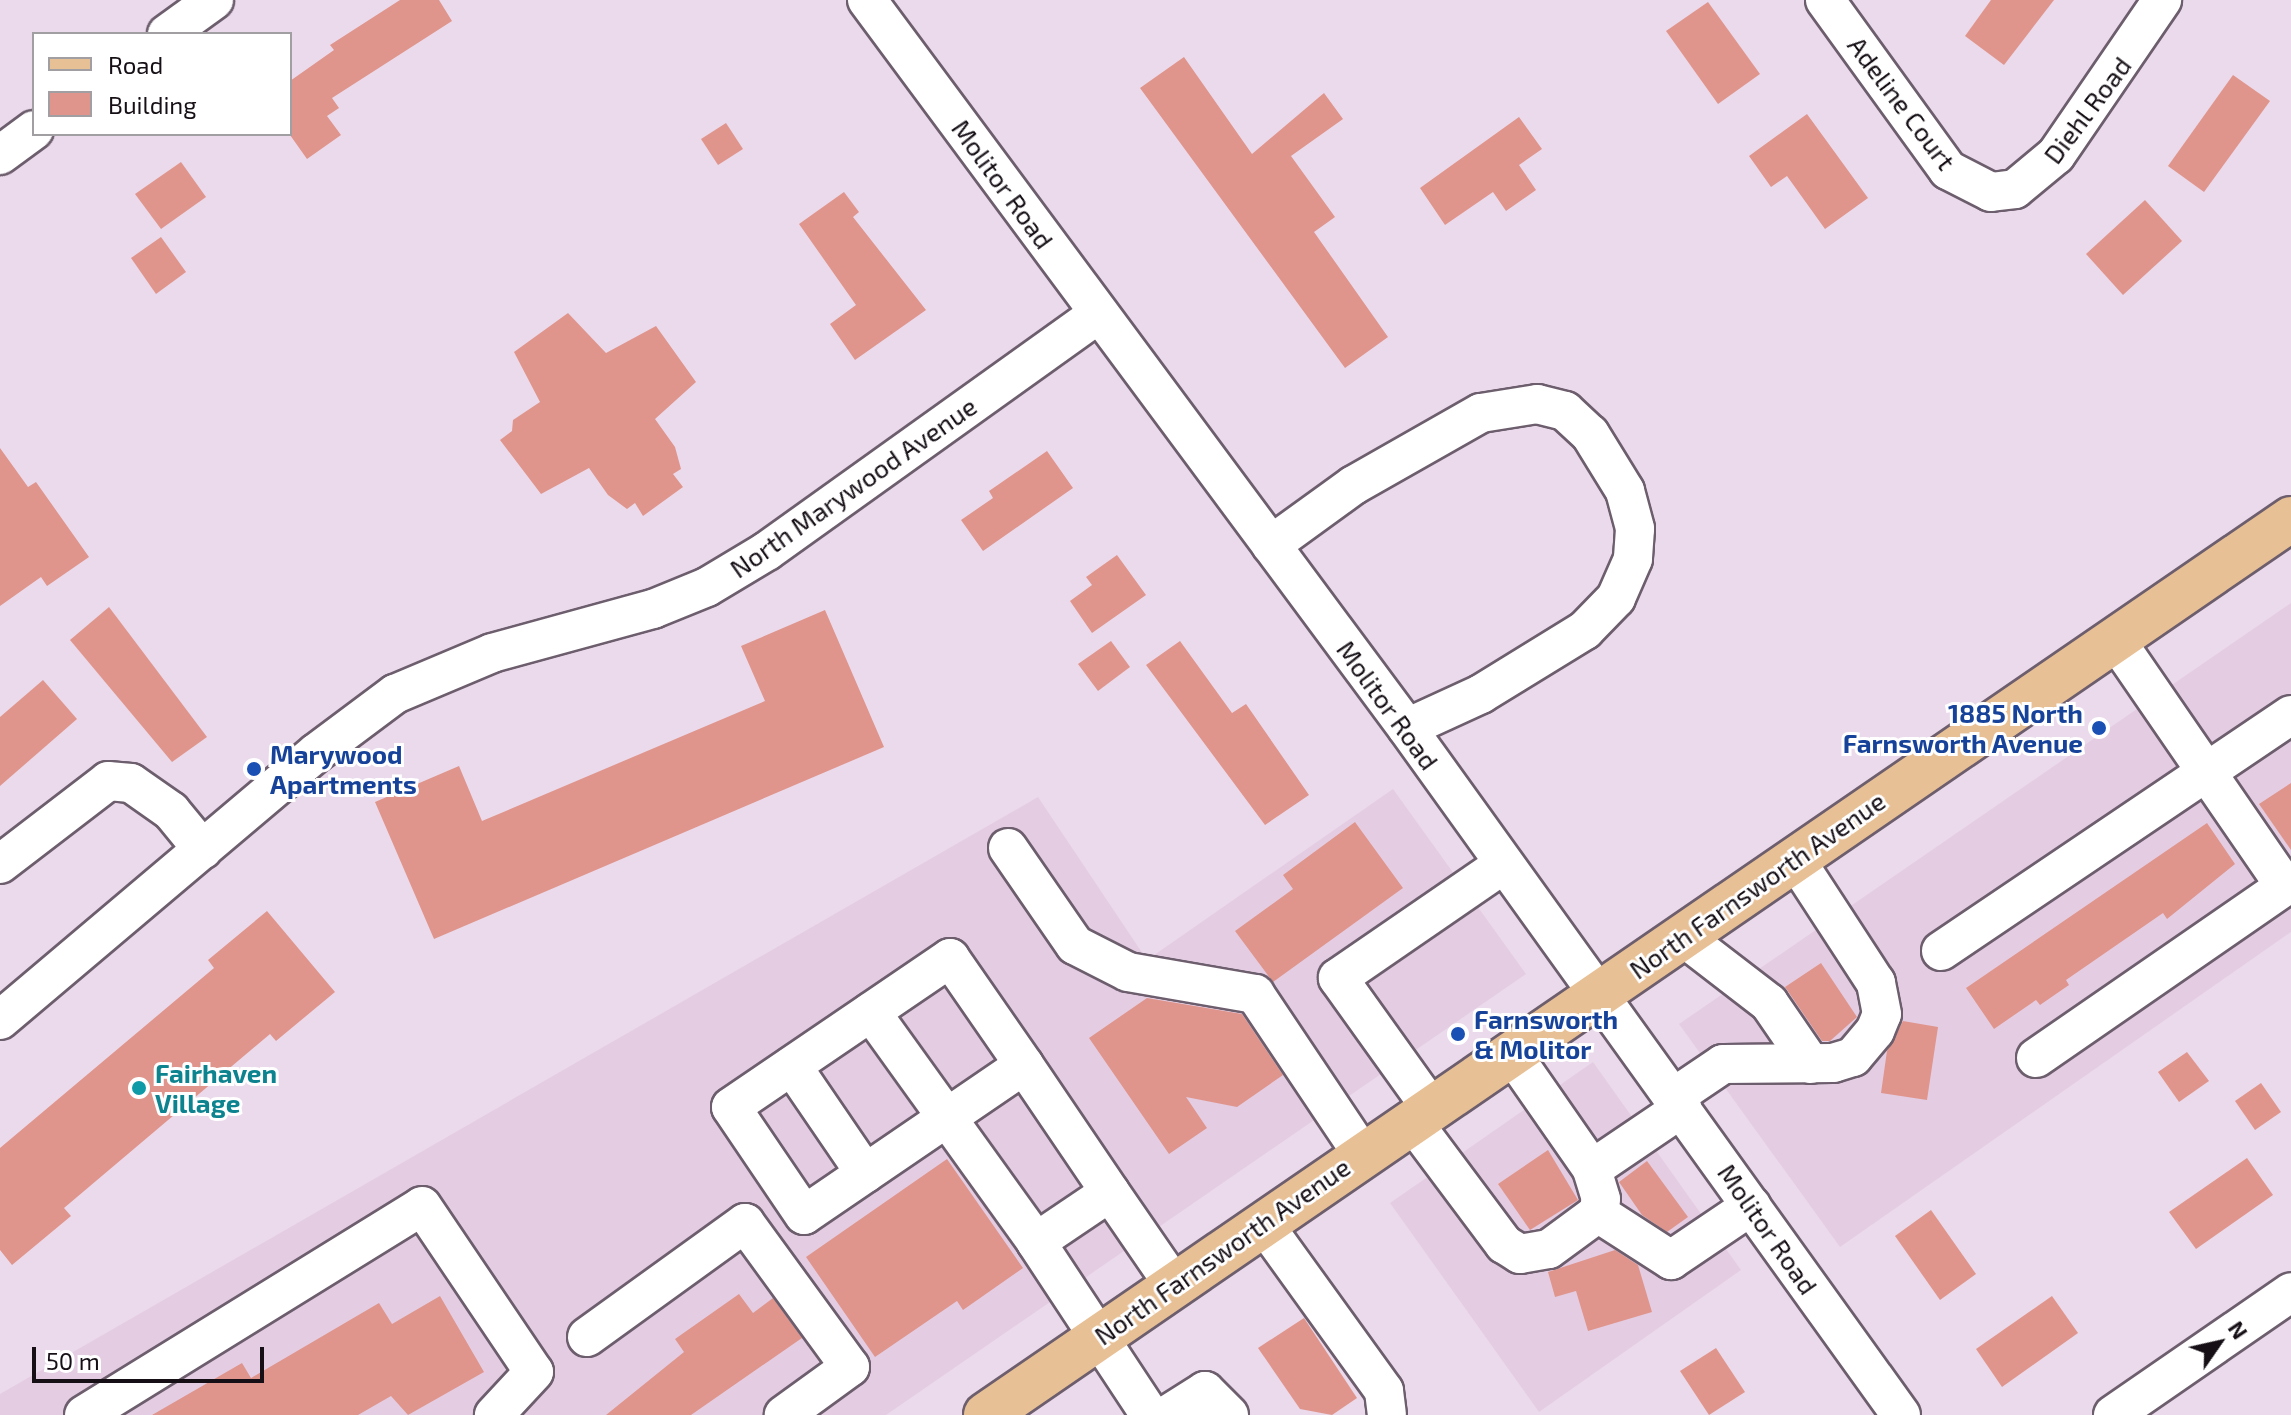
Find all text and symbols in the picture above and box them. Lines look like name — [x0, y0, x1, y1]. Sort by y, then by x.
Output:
street label: Adeline Court — [1842, 30, 1962, 176]
legend — [32, 32, 292, 136]
text: Road — [108, 50, 163, 79]
street label: Diehl Road — [2037, 50, 2137, 170]
text: Building — [108, 90, 197, 119]
street label: Molitor Road — [946, 113, 1060, 255]
street label: North Marywood Avenue — [724, 390, 982, 584]
street label: Molitor Road — [1331, 634, 1445, 776]
place label: 1885 North Farnsworth Avenue — [1842, 697, 2083, 758]
marker: 1885 North Farnsworth Avenue — [2090, 719, 2108, 737]
place label: Marywood Apartments — [270, 738, 417, 800]
marker: Marywood Apartments — [245, 760, 263, 778]
street label: North Farnsworth Avenue — [1623, 785, 1891, 985]
place label: Farnsworth & Molitor — [1474, 1003, 1618, 1064]
marker: Farnsworth & Molitor — [1449, 1025, 1467, 1043]
place label: Fairhaven Village — [155, 1057, 277, 1118]
marker: Fairhaven Village — [130, 1079, 148, 1097]
street label: North Farnsworth Avenue — [1088, 1151, 1356, 1351]
street label: Molitor Road — [1711, 1158, 1825, 1300]
north arrow — [2179, 1303, 2259, 1383]
text: N — [2224, 1316, 2254, 1343]
scale bar — [36, 1331, 268, 1381]
text: 50 m — [46, 1346, 100, 1375]

